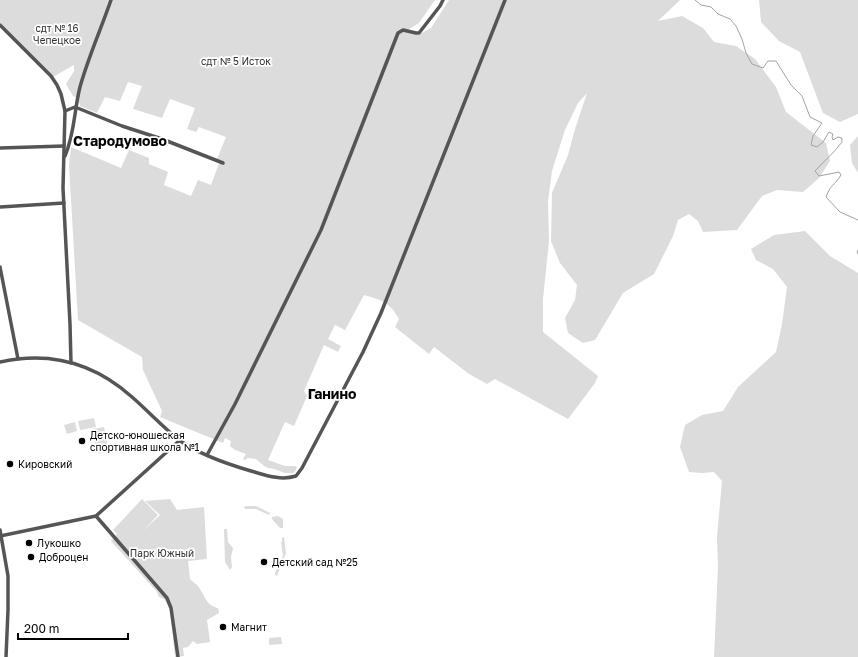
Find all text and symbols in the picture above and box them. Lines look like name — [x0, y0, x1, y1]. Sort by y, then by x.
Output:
park label: сдт № 16 Чепецкое — [33, 22, 81, 46]
park label: сдт № 5 Исток — [201, 55, 271, 67]
district label: Стародумово — [73, 132, 167, 149]
district label: Ганино — [308, 385, 356, 402]
place label: Детско-юношеская спортивная школа №1 — [90, 429, 200, 453]
marker: Детско-юношеская спортивная школа №1 — [77, 436, 87, 446]
place label: Кировский — [18, 458, 72, 470]
marker: Кировский — [5, 459, 15, 469]
place label: Лукошко — [37, 537, 81, 549]
marker: Лукошко — [24, 538, 34, 548]
park label: Парк Южный — [130, 547, 194, 559]
place label: Доброцен — [39, 551, 88, 563]
marker: Доброцен — [26, 552, 36, 562]
place label: Детский сад №25 — [272, 556, 358, 568]
marker: Детский сад №25 — [259, 557, 269, 567]
scale bar — [18, 615, 128, 641]
text: 200 m — [24, 621, 59, 636]
place label: Магнит — [231, 621, 267, 633]
marker: Магнит — [218, 622, 228, 632]

